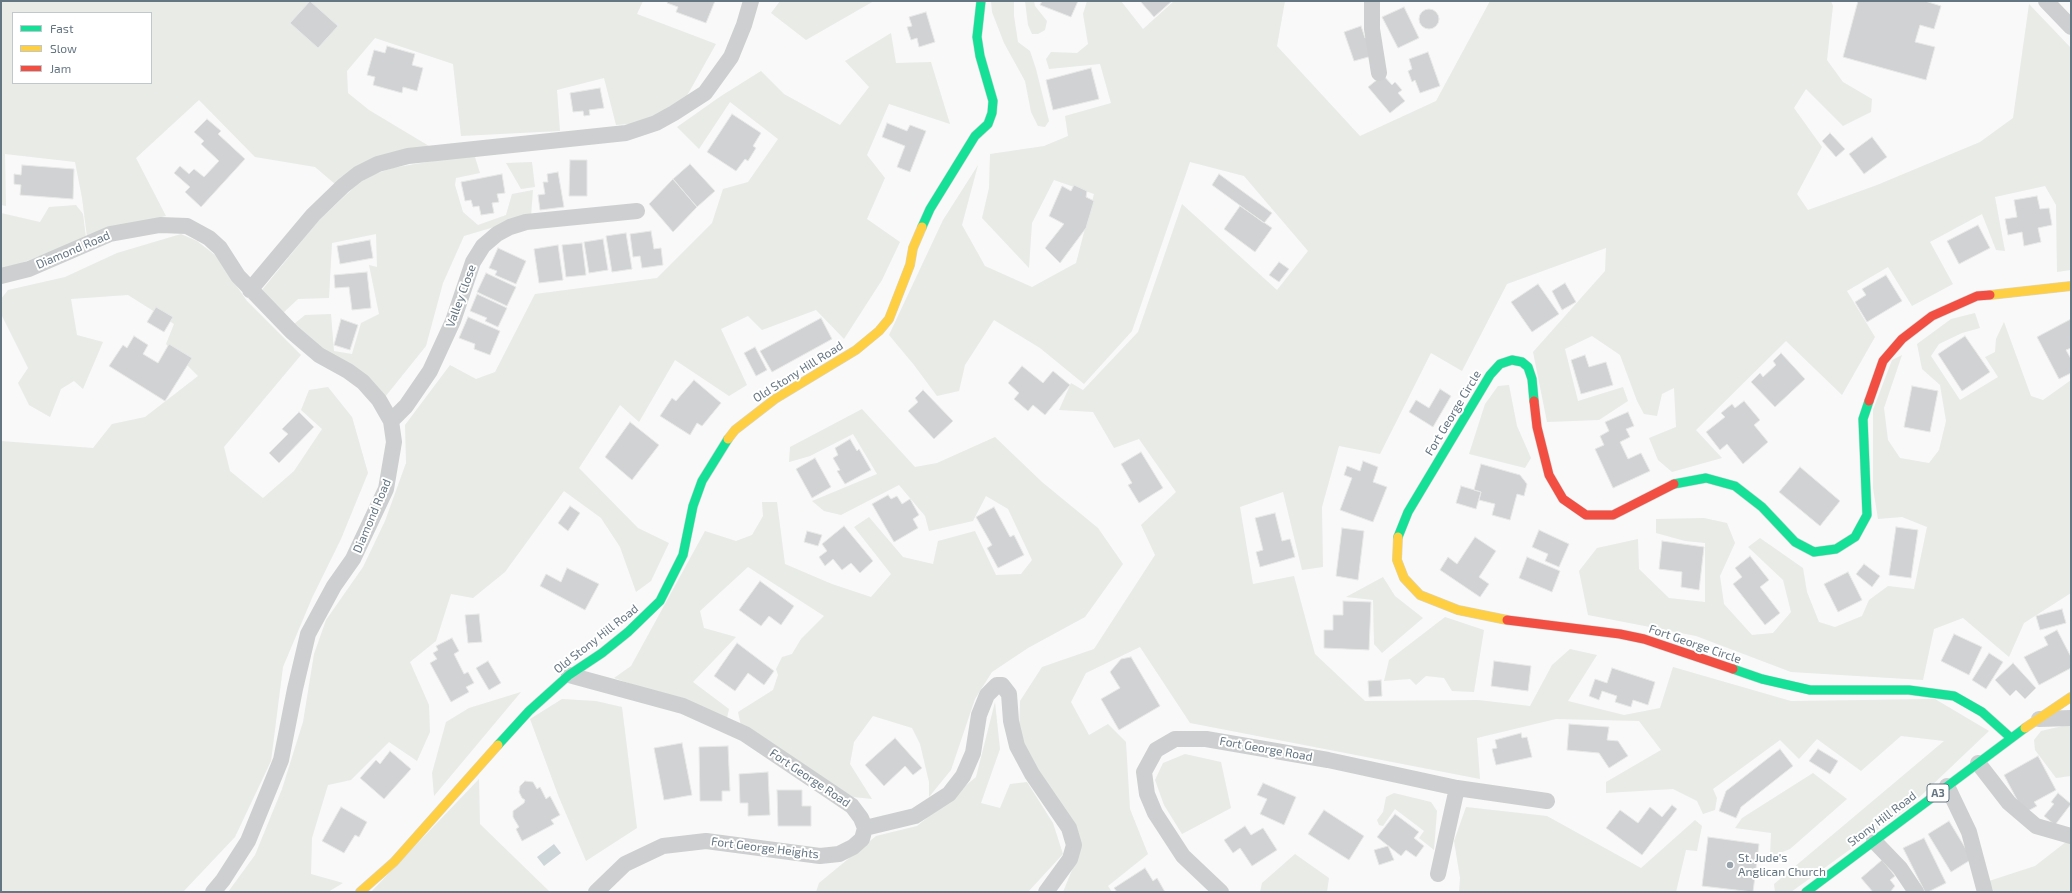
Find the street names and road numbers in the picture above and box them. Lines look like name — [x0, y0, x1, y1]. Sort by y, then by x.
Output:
street label: Diamond Road — [34, 228, 112, 272]
street label: Valley Close — [443, 263, 479, 329]
street label: Old Stony Hill Road — [750, 338, 846, 406]
street label: Fort George Circle — [1422, 368, 1484, 458]
street label: Diamond Road — [350, 477, 394, 555]
street label: Old Stony Hill Road — [551, 601, 641, 677]
street label: Fort George Circle — [1647, 621, 1743, 667]
street label: Fort George Road — [1218, 734, 1314, 764]
street label: Fort George Road — [767, 746, 853, 810]
road number: A3 — [1927, 784, 1949, 802]
street label: Stony Hill Road — [1845, 788, 1919, 850]
street label: Fort George Heights — [710, 834, 820, 862]

